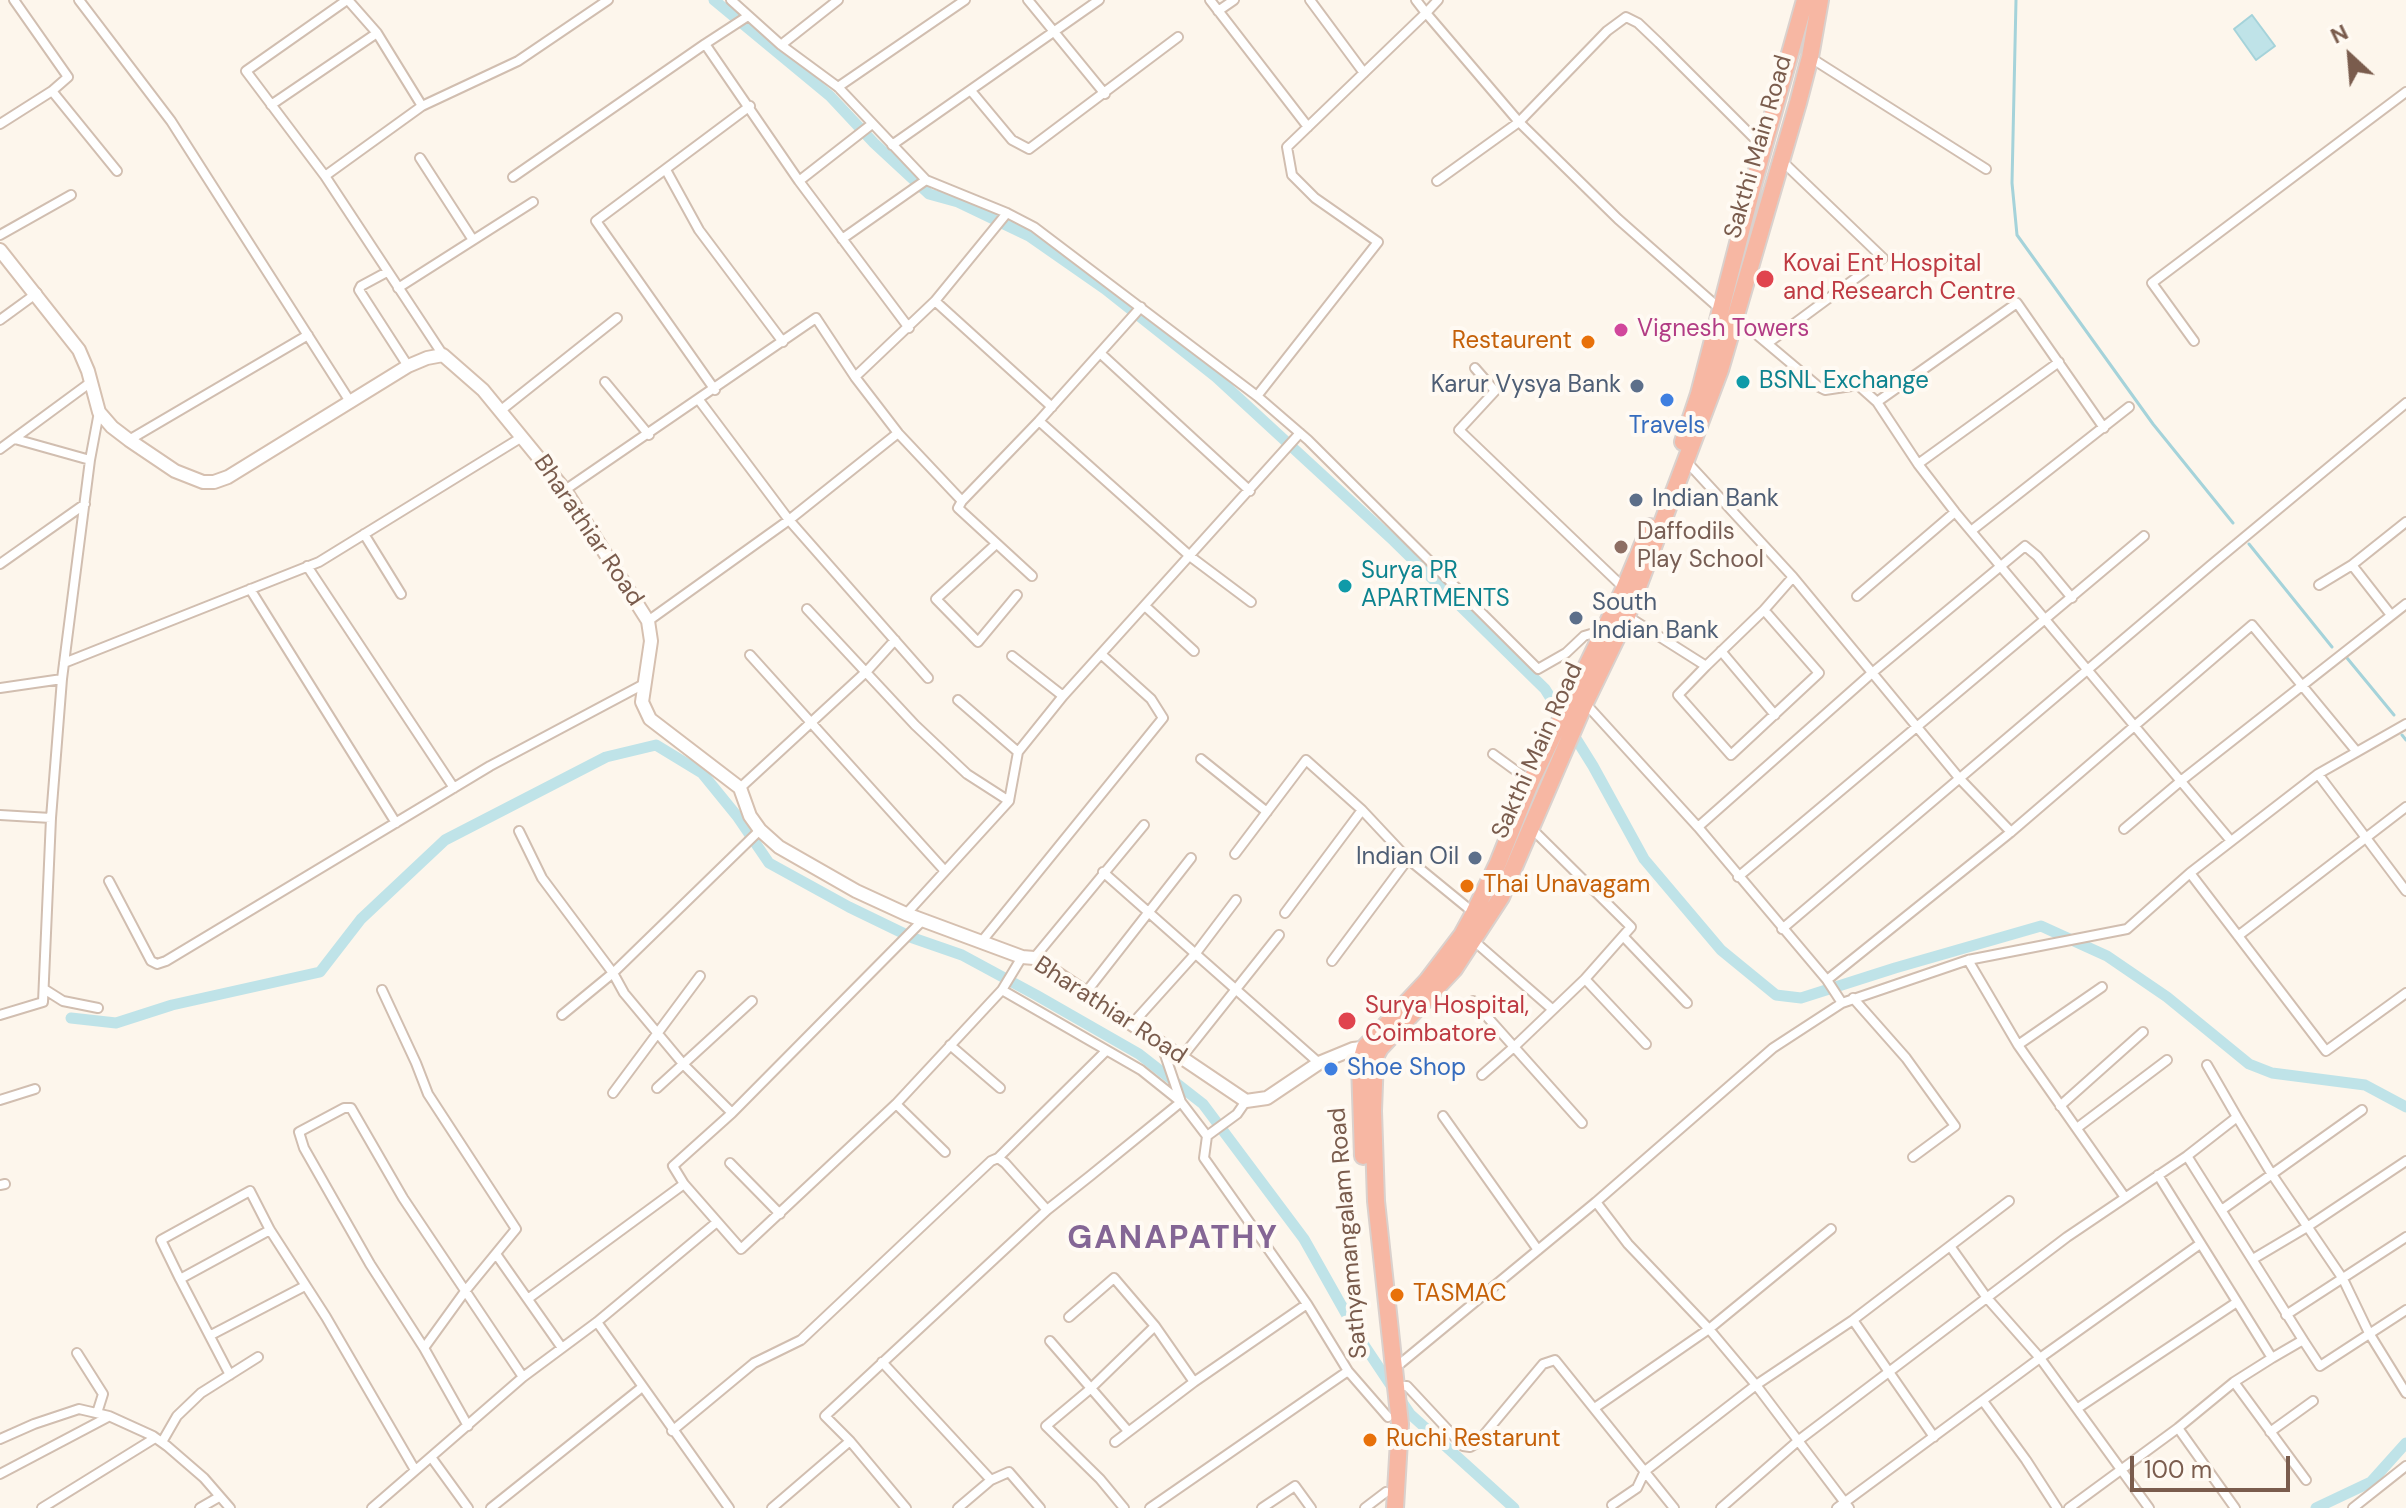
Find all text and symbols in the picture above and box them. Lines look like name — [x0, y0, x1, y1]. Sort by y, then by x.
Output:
north arrow — [2310, 16, 2390, 96]
text: N — [2326, 17, 2353, 51]
street label: Sakthi Main Road — [1719, 52, 1799, 242]
place label: Kovai Ent Hospital and Research Centre — [1783, 251, 2016, 307]
marker: Kovai Ent Hospital and Research Centre — [1754, 268, 1776, 290]
place label: Vignesh Towers — [1637, 316, 1809, 344]
marker: Vignesh Towers — [1612, 321, 1630, 339]
place label: Restaurent — [1452, 328, 1572, 356]
marker: Restaurent — [1579, 333, 1597, 351]
place label: BSNL Exchange — [1759, 368, 1929, 396]
place label: Karur Vysya Bank — [1431, 372, 1621, 400]
marker: BSNL Exchange — [1734, 373, 1752, 391]
marker: Karur Vysya Bank — [1628, 377, 1646, 395]
marker: Travels — [1658, 391, 1676, 409]
place label: Travels — [1629, 413, 1705, 441]
street label: Bharathiar Road — [527, 450, 649, 612]
place label: Indian Bank — [1652, 486, 1779, 514]
marker: Indian Bank — [1627, 491, 1645, 509]
place label: Daffodils Play School — [1637, 519, 1764, 575]
marker: Daffodils Play School — [1612, 538, 1630, 556]
place label: Surya PR APARTMENTS — [1361, 558, 1510, 614]
marker: Surya PR APARTMENTS — [1336, 577, 1354, 595]
place label: South Indian Bank — [1592, 590, 1719, 646]
marker: South Indian Bank — [1567, 609, 1585, 627]
street label: Sakthi Main Road — [1486, 659, 1590, 843]
place label: Indian Oil — [1356, 844, 1459, 872]
marker: Indian Oil — [1466, 849, 1484, 867]
place label: Thai Unavagam — [1483, 872, 1650, 900]
marker: Thai Unavagam — [1458, 877, 1476, 895]
street label: Bharathiar Road — [1028, 951, 1192, 1071]
place label: Surya Hospital, Coimbatore — [1365, 993, 1529, 1049]
marker: Surya Hospital, Coimbatore — [1336, 1010, 1358, 1032]
place label: Shoe Shop — [1347, 1055, 1466, 1083]
marker: Shoe Shop — [1322, 1060, 1340, 1078]
street label: Sathyamangalam Road — [1324, 1106, 1374, 1360]
district label: GANAPATHY — [1067, 1221, 1279, 1259]
place label: TASMAC — [1413, 1281, 1507, 1309]
marker: TASMAC — [1388, 1286, 1406, 1304]
place label: Ruchi Restarunt — [1386, 1426, 1561, 1454]
marker: Ruchi Restarunt — [1361, 1431, 1379, 1449]
scale bar — [2134, 1440, 2294, 1490]
text: 100 m — [2144, 1454, 2212, 1485]

